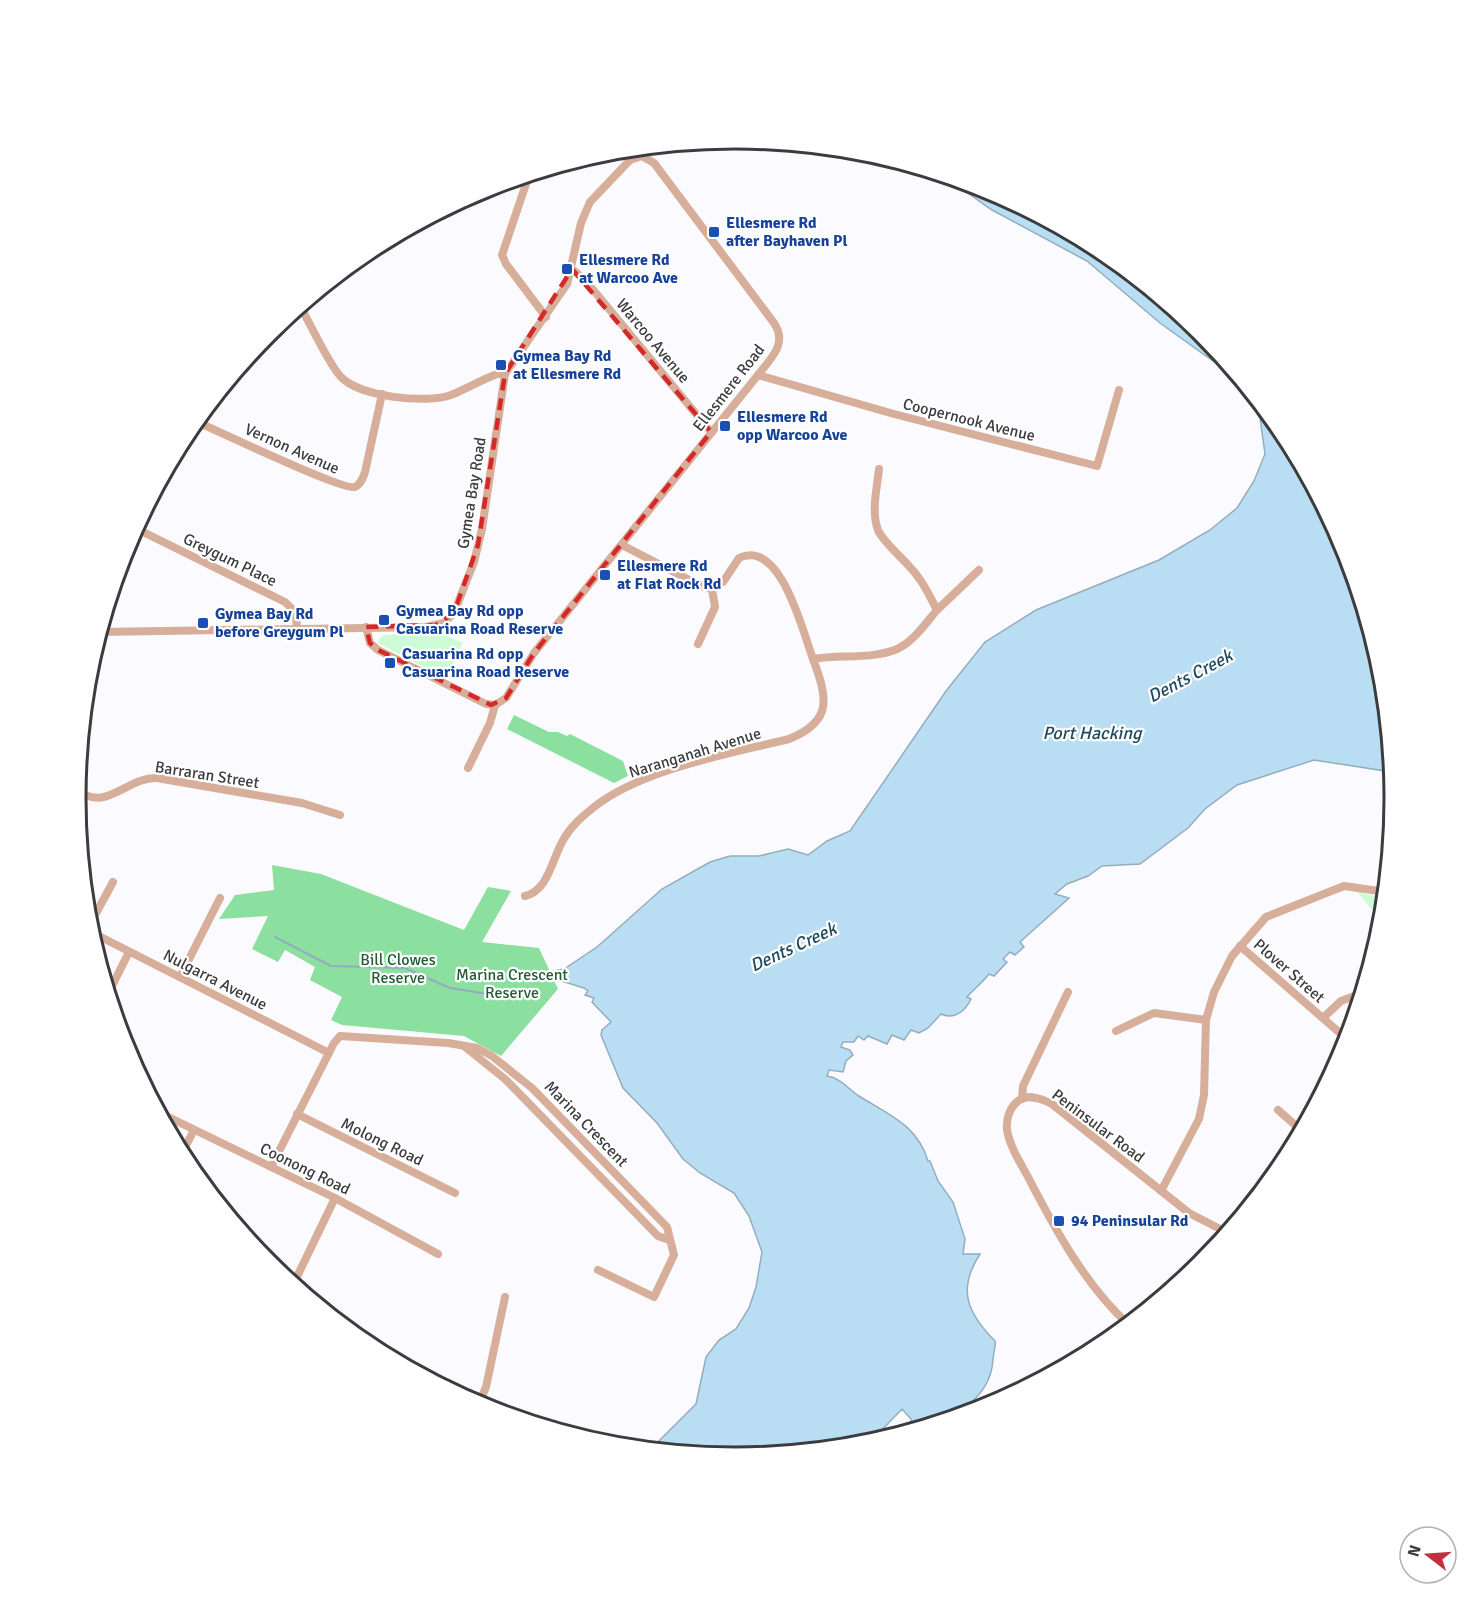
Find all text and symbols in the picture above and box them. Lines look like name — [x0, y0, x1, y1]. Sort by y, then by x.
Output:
place label: Ellesmere Rd after Bayhaven Pl — [726, 213, 848, 251]
marker: Ellesmere Rd after Bayhaven Pl — [707, 225, 721, 239]
place label: Ellesmere Rd at Warcoo Ave — [579, 250, 678, 288]
marker: Ellesmere Rd at Warcoo Ave — [560, 262, 574, 276]
street label: Warcoo Avenue — [612, 295, 694, 387]
street label: Ellesmere Road — [689, 340, 769, 436]
place label: Gymea Bay Rd at Ellesmere Rd — [513, 346, 622, 384]
marker: Gymea Bay Rd at Ellesmere Rd — [494, 358, 508, 372]
street label: Coopernook Avenue — [901, 394, 1037, 446]
place label: Ellesmere Rd opp Warcoo Ave — [737, 407, 848, 445]
street label: Vernon Avenue — [242, 419, 342, 479]
marker: Ellesmere Rd opp Warcoo Ave — [718, 419, 732, 433]
street label: Gymea Bay Road — [453, 436, 491, 550]
street label: Greygum Place — [180, 529, 280, 591]
place label: Ellesmere Rd at Flat Rock Rd — [617, 556, 722, 594]
marker: Ellesmere Rd at Flat Rock Rd — [598, 568, 612, 582]
place label: Gymea Bay Rd opp Casuarina Road Reserve — [396, 601, 563, 639]
place label: Gymea Bay Rd before Greygum Pl — [215, 604, 344, 642]
marker: Gymea Bay Rd opp Casuarina Road Reserve — [377, 613, 391, 627]
marker: Gymea Bay Rd before Greygum Pl — [196, 616, 210, 630]
place label: Casuarina Rd opp Casuarina Road Reserve — [402, 644, 569, 682]
water label: Dents Creek — [1144, 644, 1238, 708]
marker: Casuarina Rd opp Casuarina Road Reserve — [383, 656, 397, 670]
water label: Port Hacking — [1042, 722, 1143, 744]
street label: Naranganah Avenue — [626, 723, 764, 783]
street label: Barraran Street — [153, 757, 261, 793]
water label: Dents Creek — [746, 917, 842, 977]
street label: Plover Street — [1249, 935, 1329, 1008]
street label: Nulgarra Avenue — [160, 945, 270, 1015]
park label: Bill Clowes Reserve — [360, 950, 436, 988]
park label: Marina Crescent Reserve — [456, 965, 568, 1003]
street label: Marina Crescent — [540, 1077, 632, 1171]
street label: Peninsular Road — [1048, 1085, 1148, 1167]
street label: Molong Road — [338, 1113, 426, 1171]
street label: Coonong Road — [256, 1138, 354, 1200]
place label: 94 Peninsular Rd — [1071, 1211, 1189, 1231]
marker: 94 Peninsular Rd — [1052, 1214, 1066, 1228]
north arrow — [1398, 1525, 1458, 1585]
text: N — [1403, 1543, 1426, 1559]

